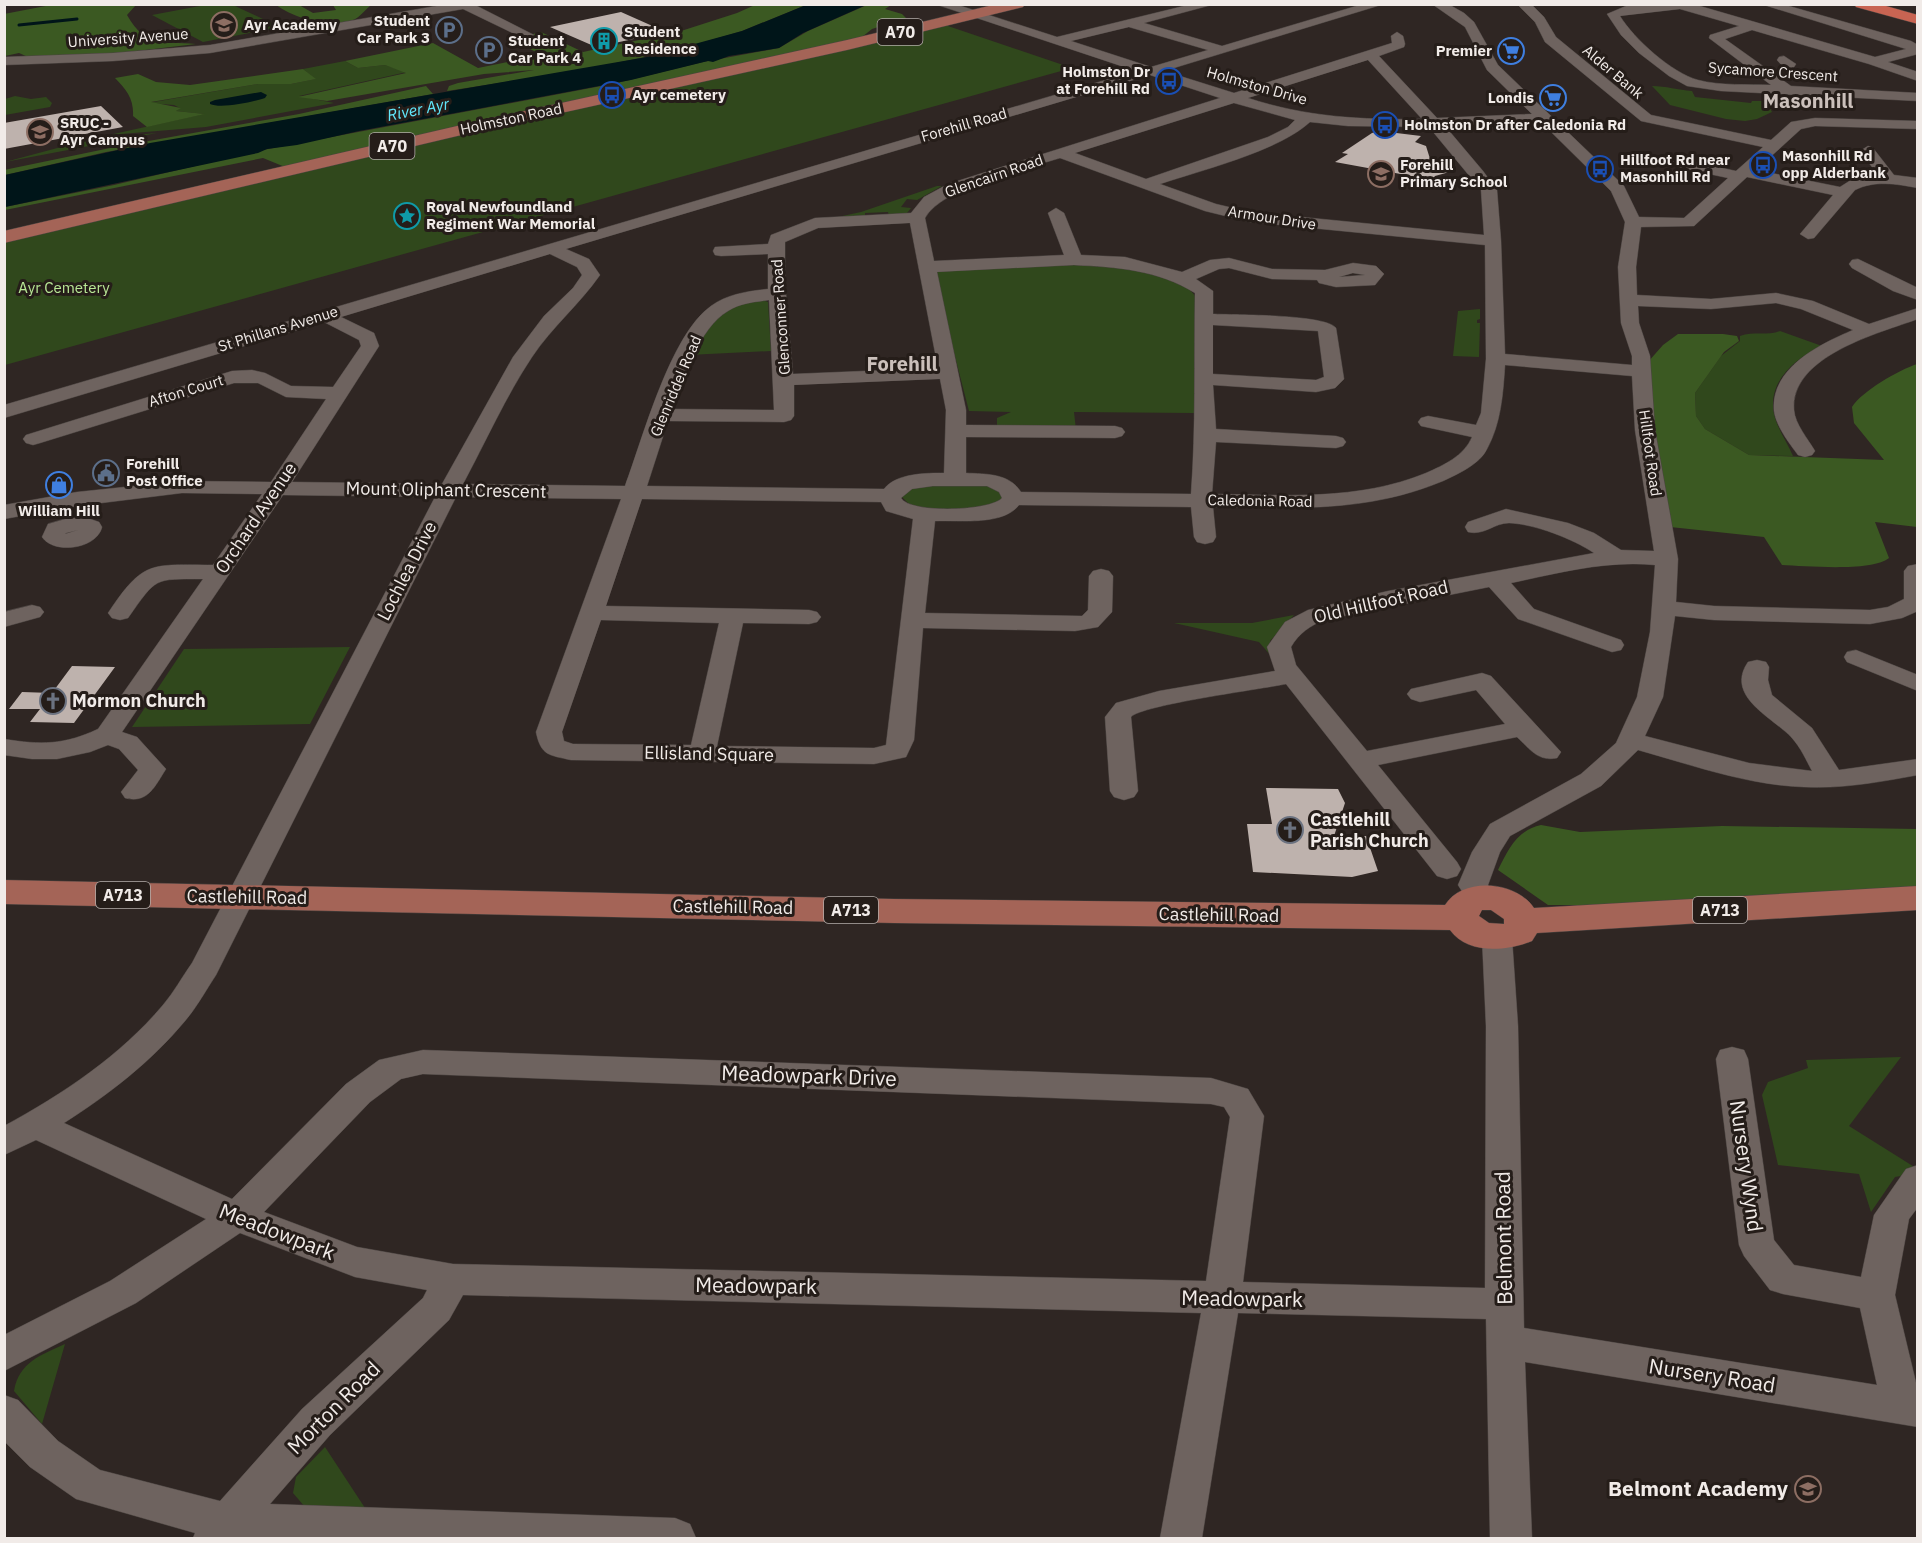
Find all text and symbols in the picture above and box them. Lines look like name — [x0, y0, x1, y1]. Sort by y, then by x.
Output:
school or university icon: Ayr Academy — [209, 10, 239, 40]
place label: Student Car Park 3 — [357, 11, 430, 47]
place label: Ayr Academy — [244, 15, 337, 34]
parking icon: Student Car Park 3 — [434, 15, 464, 45]
road number: A70 — [878, 19, 922, 45]
place label: Student Residence — [624, 22, 697, 58]
street label: University Avenue — [67, 24, 189, 51]
building icon: Student Residence — [589, 26, 619, 56]
place label: Student Car Park 4 — [508, 31, 581, 67]
parking icon: Student Car Park 4 — [474, 35, 504, 65]
supermarket icon: Premier — [1496, 36, 1526, 66]
place label: Premier — [1436, 41, 1492, 60]
street label: Alder Bank — [1579, 41, 1648, 103]
street label: Sycamore Crescent — [1707, 57, 1839, 86]
place label: Holmston Dr at Forehill Rd — [1056, 62, 1150, 98]
street label: Holmston Drive — [1205, 62, 1310, 109]
bus stop icon: Holmston Dr at Forehill Rd — [1154, 66, 1184, 96]
bus stop icon: Ayr cemetery — [597, 80, 627, 110]
supermarket icon: Londis — [1538, 83, 1568, 113]
place label: Ayr cemetery — [632, 85, 726, 104]
district label: Masonhill — [1763, 87, 1853, 114]
place label: Londis — [1488, 88, 1534, 107]
water label: River Ayr — [385, 93, 452, 125]
street label: Holmston Road — [458, 98, 564, 139]
street label: Forehill Road — [919, 103, 1009, 146]
bus stop icon: Holmston Dr after Caledonia Rd — [1370, 110, 1400, 140]
place label: SRUC - Ayr Campus — [60, 113, 145, 149]
place label: Holmston Dr after Caledonia Rd — [1404, 115, 1626, 134]
school or university icon: SRUC - Ayr Campus — [25, 117, 55, 147]
road number: A70 — [370, 133, 414, 159]
place label: Masonhill Rd opp Alderbank — [1782, 146, 1886, 182]
street label: Glencairn Road — [942, 150, 1045, 201]
place label: Hillfoot Rd near Masonhill Rd — [1620, 150, 1730, 186]
bus stop icon: Masonhill Rd opp Alderbank — [1748, 150, 1778, 180]
bus stop icon: Hillfoot Rd near Masonhill Rd — [1585, 154, 1615, 184]
place label: Forehill Primary School — [1400, 155, 1508, 191]
school or university icon: Forehill Primary School — [1366, 159, 1396, 189]
place label: Royal Newfoundland Regiment War Memorial — [426, 197, 596, 233]
place icon: Royal Newfoundland Regiment War Memorial — [392, 201, 422, 231]
street label: Armour Drive — [1227, 201, 1318, 234]
street label: Glenconner Road — [767, 259, 794, 376]
park label: Ayr Cemetery — [18, 278, 110, 297]
street label: St Phillans Avenue — [216, 301, 340, 356]
street label: Glenriddel Road — [646, 332, 705, 439]
district label: Forehill — [866, 350, 938, 377]
street label: Afton Court — [146, 370, 226, 411]
street label: Hillfoot Road — [1635, 408, 1666, 497]
place label: Forehill Post Office — [126, 454, 203, 490]
public building icon: Forehill Post Office — [91, 458, 121, 488]
street label: Orchard Avenue — [210, 458, 301, 578]
shop icon: William Hill — [44, 470, 74, 500]
street label: Mount Oliphant Crescent — [346, 476, 547, 503]
street label: Caledonia Road — [1207, 490, 1313, 511]
place label: William Hill — [18, 501, 100, 520]
street label: Lochlea Drive — [372, 517, 442, 624]
street label: Old Hillfoot Road — [1311, 575, 1450, 628]
church icon: Mormon Church — [38, 686, 68, 716]
place label: Mormon Church — [72, 689, 206, 712]
street label: Ellisland Square — [644, 741, 774, 766]
place label: Castlehill Parish Church — [1310, 808, 1429, 852]
church icon: Castlehill Parish Church — [1275, 815, 1305, 845]
road number: A713 — [96, 882, 150, 908]
street label: Castlehill Road — [187, 884, 307, 909]
street label: Castlehill Road — [673, 894, 793, 919]
road number: A713 — [824, 897, 878, 923]
road number: A713 — [1693, 897, 1747, 923]
street label: Castlehill Road — [1159, 902, 1279, 927]
street label: Meadowpark Drive — [721, 1058, 897, 1092]
street label: Nursery Wynd — [1724, 1098, 1770, 1234]
street label: Belmont Road — [1488, 1171, 1518, 1305]
street label: Meadowpark — [215, 1196, 339, 1266]
street label: Meadowpark — [695, 1270, 817, 1300]
street label: Meadowpark — [1181, 1283, 1303, 1313]
street label: Nursery Road — [1647, 1351, 1777, 1399]
street label: Morton Road — [281, 1355, 386, 1460]
place label: Belmont Academy — [1608, 1474, 1789, 1502]
school or university icon: Belmont Academy — [1793, 1474, 1823, 1504]

